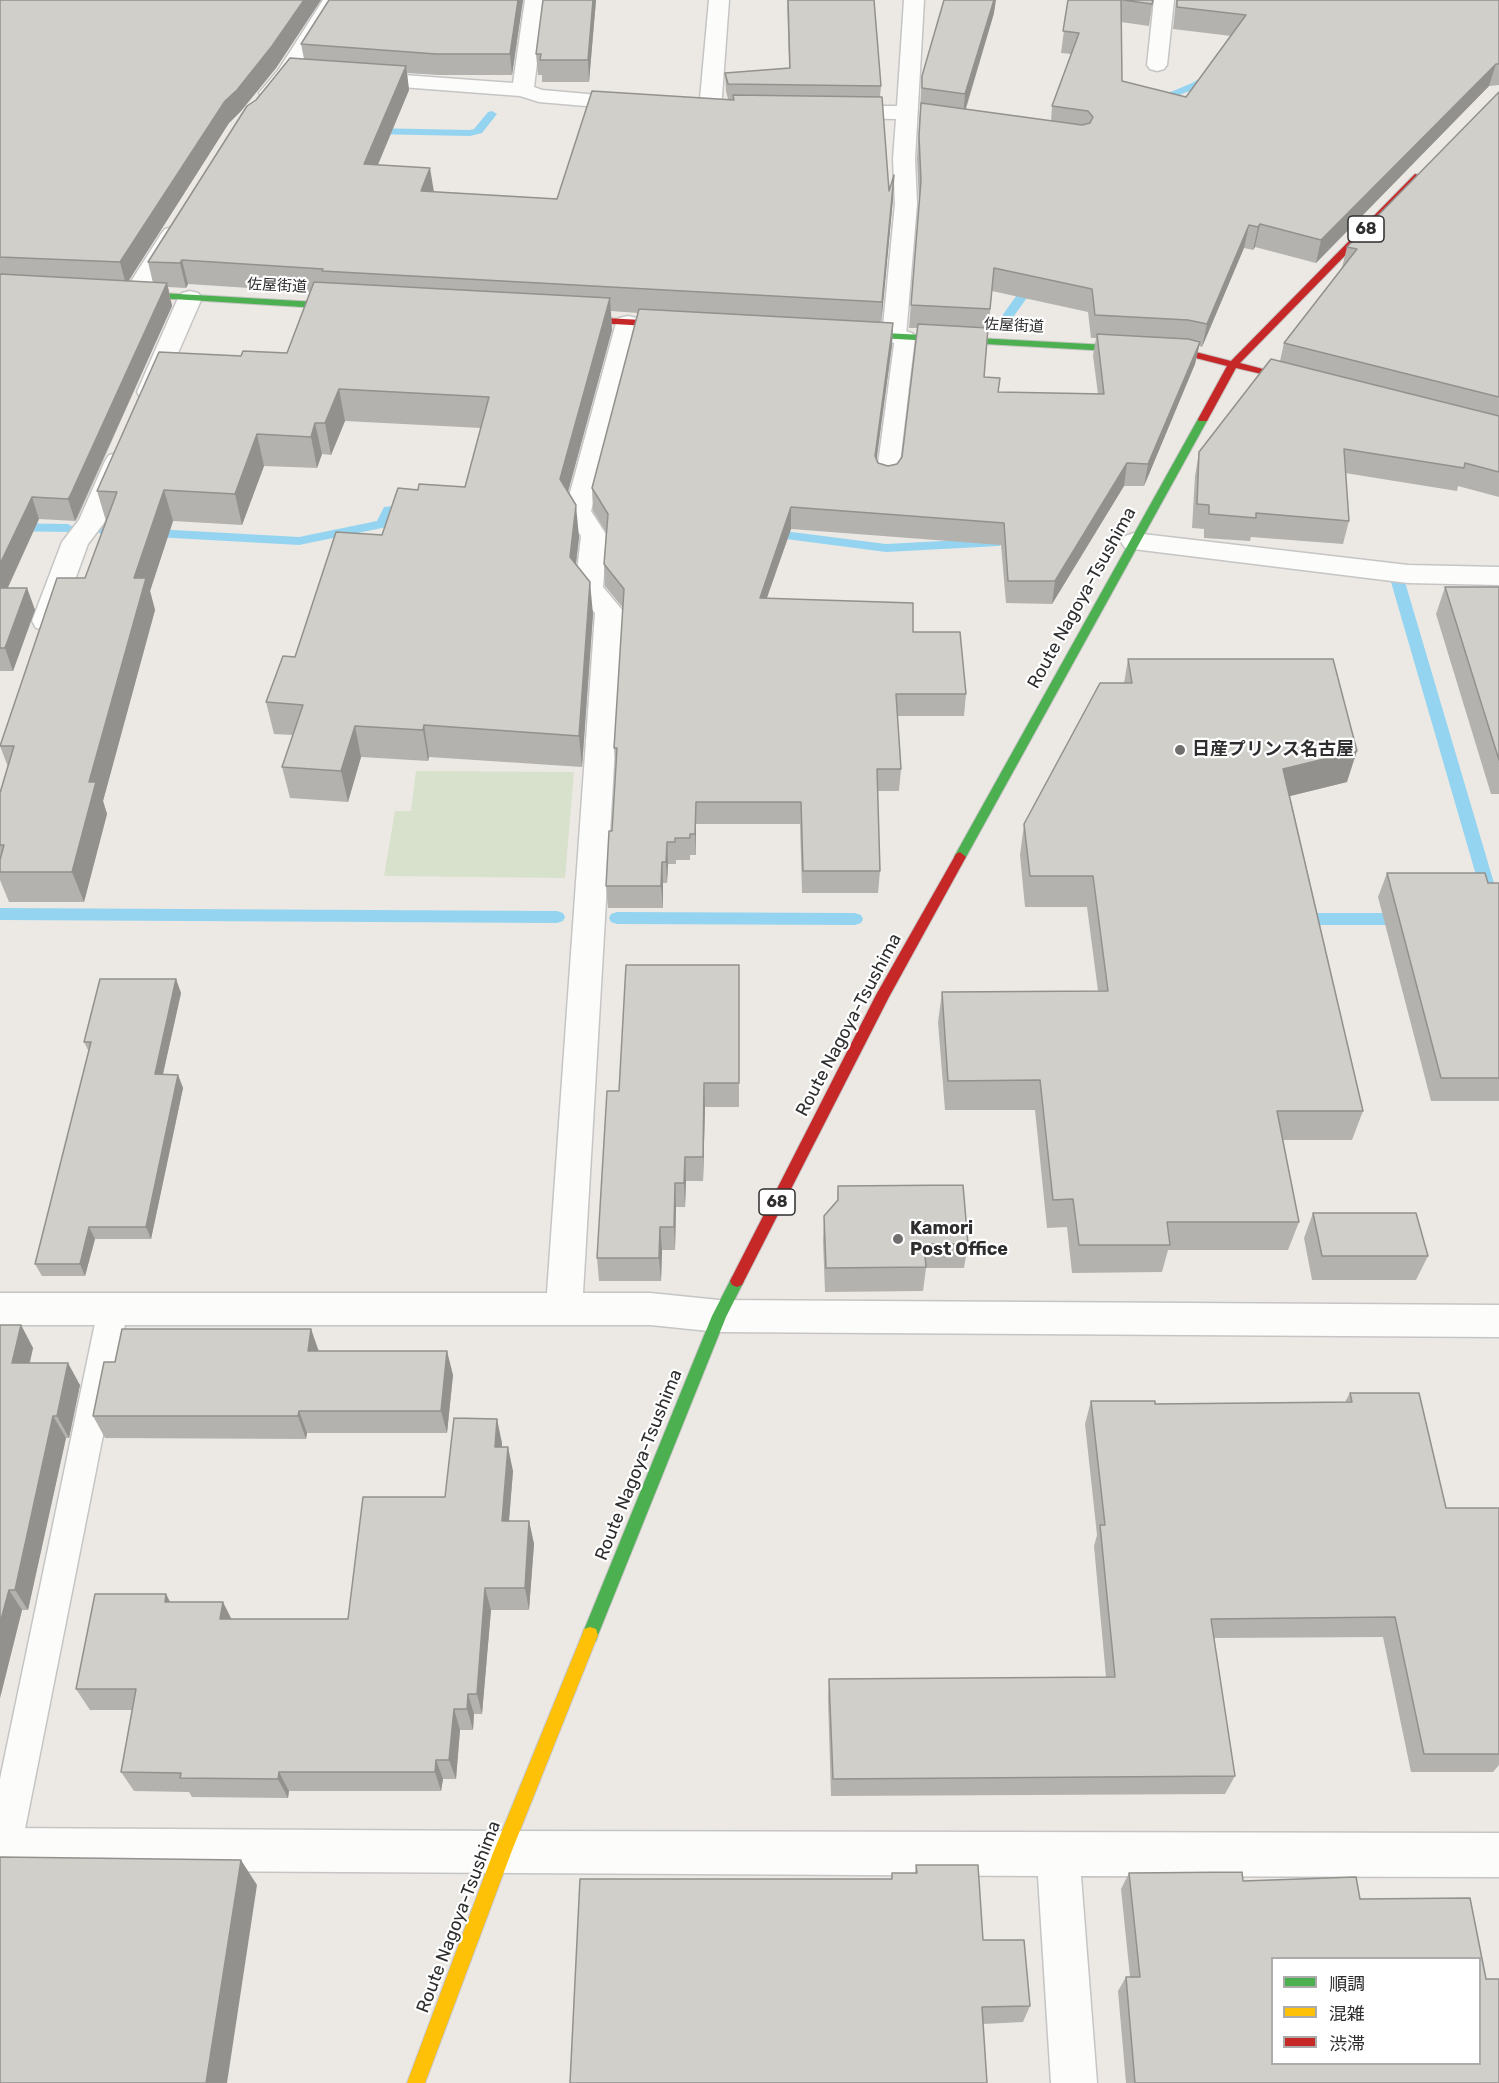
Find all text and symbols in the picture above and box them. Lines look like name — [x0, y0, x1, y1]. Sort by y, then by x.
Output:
road number: 68 — [1348, 216, 1384, 242]
street label: 佐屋街道 — [247, 275, 307, 297]
street label: 佐屋街道 — [984, 315, 1044, 337]
street label: Route Nagoya-Tsushima — [1023, 504, 1141, 692]
place label: 日産プリンス名古屋 — [1192, 739, 1354, 761]
marker: 日産プリンス名古屋 — [1173, 743, 1187, 757]
street label: Route Nagoya-Tsushima — [792, 930, 906, 1120]
road number: 68 — [759, 1189, 795, 1215]
place label: Kamori Post Office — [910, 1218, 1008, 1260]
marker: Kamori Post Office — [891, 1232, 905, 1246]
street label: Route Nagoya-Tsushima — [591, 1366, 687, 1564]
street label: Route Nagoya-Tsushima — [412, 1818, 506, 2016]
legend — [1271, 1957, 1481, 2065]
text: 順調 — [1329, 1973, 1365, 1995]
text: 混雑 — [1329, 2003, 1365, 2025]
text: 渋滞 — [1329, 2033, 1365, 2055]

